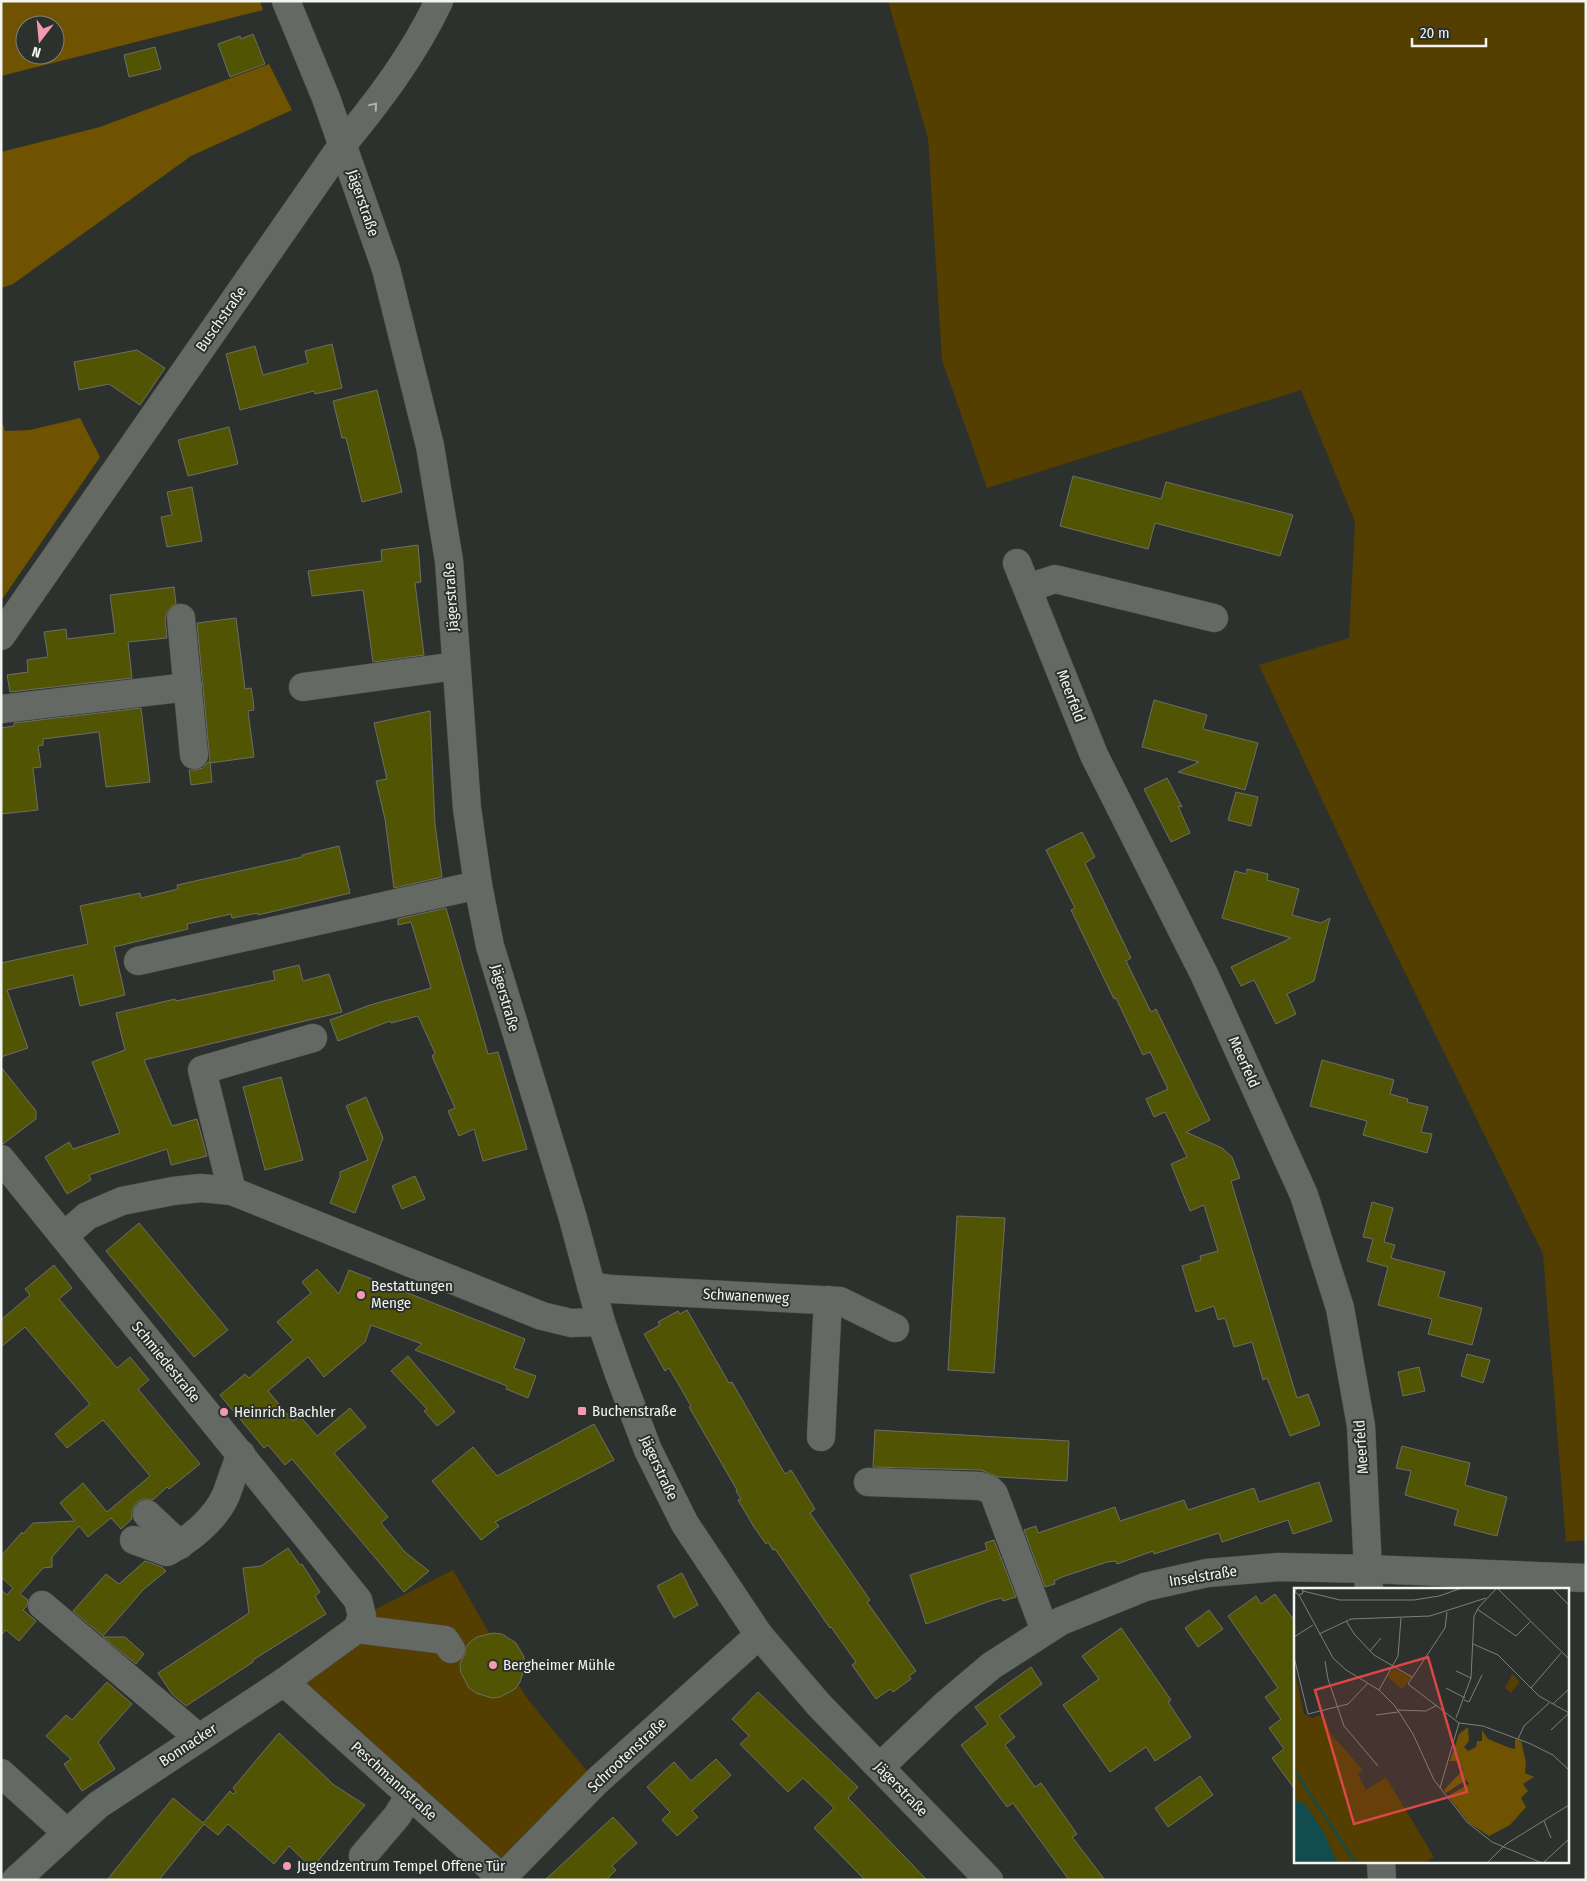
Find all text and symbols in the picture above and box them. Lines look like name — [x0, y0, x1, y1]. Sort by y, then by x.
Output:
north arrow — [15, 15, 65, 65]
scale bar — [1412, 15, 1486, 47]
text: 20 m — [1420, 24, 1450, 42]
text: N — [30, 43, 43, 61]
one-way arrow — [368, 103, 377, 112]
street label: Jägerstraße — [343, 167, 383, 239]
street label: Buschstraße — [192, 283, 250, 355]
street label: Jägerstraße — [440, 562, 462, 632]
street label: Meerfeld — [1053, 667, 1089, 725]
street label: Jägerstraße — [487, 962, 523, 1034]
street label: Meerfeld — [1225, 1033, 1263, 1091]
place label: Bestattungen Menge — [371, 1277, 453, 1312]
street label: Schwanenweg — [702, 1285, 790, 1307]
marker: Bestattungen Menge — [355, 1289, 367, 1301]
street label: Schmiedestraße — [128, 1318, 204, 1406]
place label: Buchenstraße — [592, 1402, 677, 1420]
place label: Heinrich Bachler — [234, 1403, 336, 1421]
marker: Buchenstraße — [576, 1405, 588, 1417]
marker: Heinrich Bachler — [218, 1406, 230, 1418]
street label: Meerfeld — [1350, 1419, 1372, 1475]
street label: Jägerstraße — [636, 1433, 682, 1503]
street label: Inselstraße — [1168, 1562, 1238, 1590]
inset map — [1294, 1588, 1570, 1864]
place label: Bergheimer Mühle — [503, 1656, 615, 1674]
marker: Bergheimer Mühle — [487, 1659, 499, 1671]
street label: Schrootenstraße — [584, 1714, 670, 1796]
street label: Bonnacker — [156, 1719, 221, 1770]
street label: Peschmannstraße — [347, 1738, 441, 1824]
street label: Jägerstraße — [870, 1758, 932, 1820]
place label: Jugendzentrum Tempel Offene Tür — [297, 1857, 506, 1875]
marker: Jugendzentrum Tempel Offene Tür — [281, 1860, 293, 1872]

